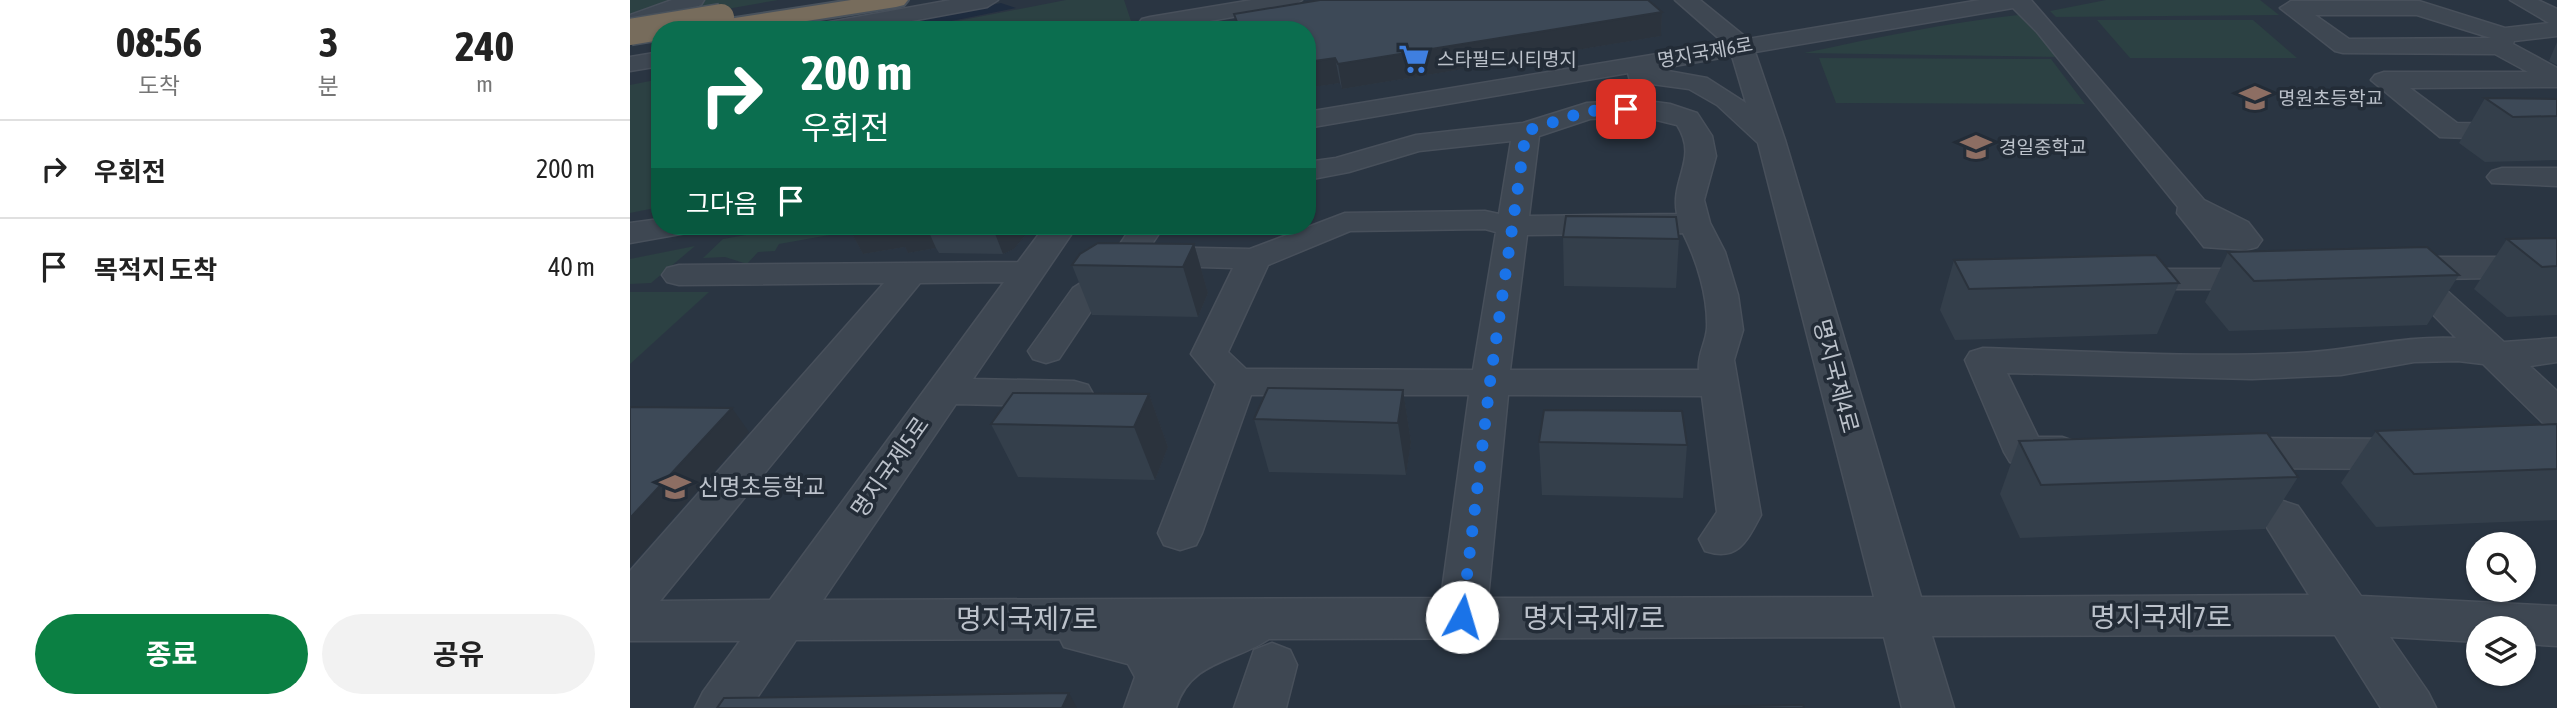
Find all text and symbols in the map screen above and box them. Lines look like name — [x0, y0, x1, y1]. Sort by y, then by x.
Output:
text: 08:56 — [116, 18, 202, 66]
text: 3 — [319, 18, 338, 66]
text: 240 — [455, 22, 514, 70]
street label: 명지국제6로 — [1656, 33, 1754, 71]
supermarket icon: 스타필드시티명지 — [1397, 42, 1431, 76]
text: 200 m — [801, 44, 912, 100]
place label: 스타필드시티명지 — [1437, 48, 1577, 70]
icon: right — [686, 49, 777, 140]
text: m — [476, 71, 493, 97]
text: 도착 — [138, 73, 180, 99]
text: 분 — [318, 73, 339, 99]
pin — [1596, 79, 1656, 139]
school or university icon: 명원초등학교 — [2238, 81, 2272, 115]
place label: 명원초등학교 — [2278, 87, 2383, 109]
icon: arrive — [1607, 90, 1645, 128]
text: 우회전 — [801, 109, 889, 146]
school or university icon: 경일중학교 — [1959, 130, 1993, 164]
place label: 경일중학교 — [1999, 136, 2086, 158]
icon: right — [35, 150, 73, 188]
text: 200 m — [536, 154, 595, 184]
text: 우회전 — [94, 157, 166, 187]
icon: arrive — [772, 182, 810, 220]
text: 그다음 — [686, 189, 758, 219]
icon: arrive — [35, 248, 73, 286]
text: 40 m — [548, 252, 595, 282]
text: 목적지 도착 — [94, 255, 217, 285]
street label: 명지국제4로 — [1808, 316, 1864, 436]
street label: 명지국제5로 — [846, 412, 934, 522]
school or university icon: 신명초등학교 — [658, 470, 692, 504]
place label: 신명초등학교 — [698, 474, 825, 500]
map controls — [2466, 532, 2536, 686]
button: search — [2466, 532, 2536, 602]
position arrow — [1425, 580, 1499, 654]
street label: 명지국제7로 — [2090, 601, 2232, 633]
street label: 명지국제7로 — [1523, 602, 1665, 634]
street label: 명지국제7로 — [956, 603, 1098, 635]
button: 종료 — [35, 614, 308, 694]
button: 공유 — [322, 614, 595, 694]
button: layers — [2466, 616, 2536, 686]

